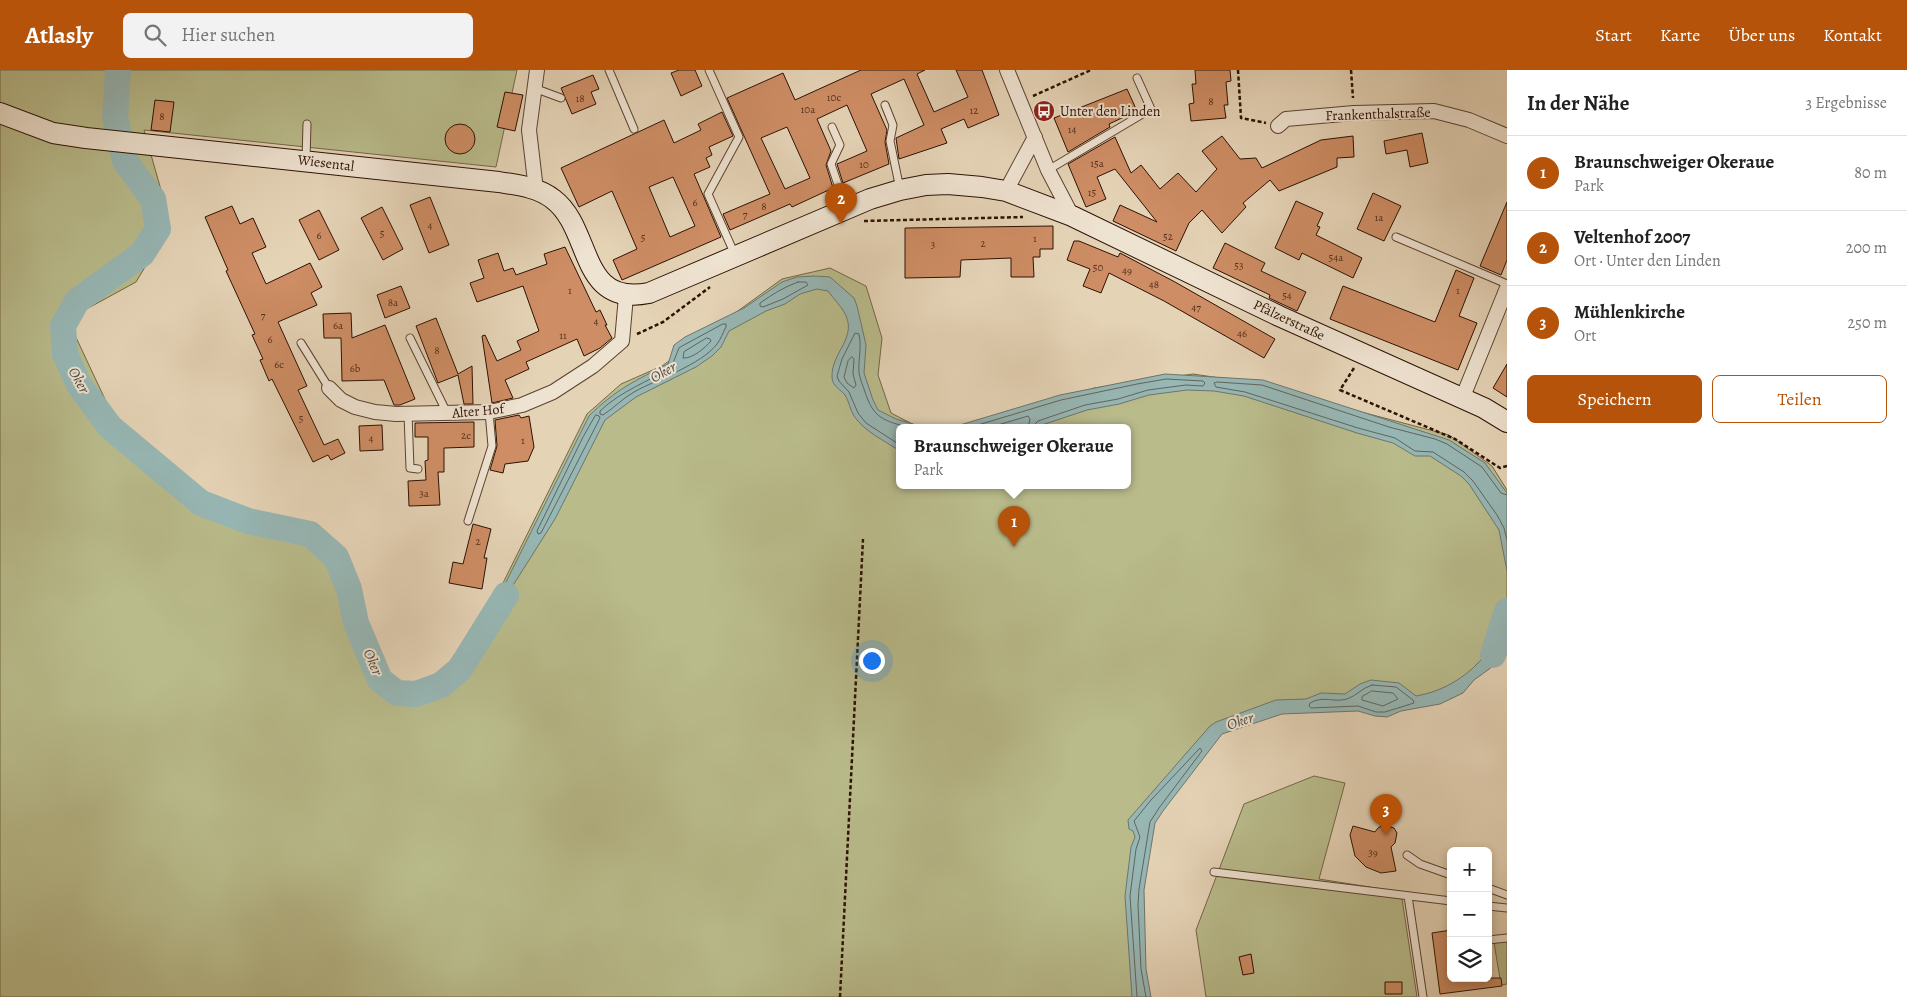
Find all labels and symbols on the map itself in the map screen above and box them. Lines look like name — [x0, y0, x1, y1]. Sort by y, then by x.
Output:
house number: 10c — [827, 90, 841, 105]
house number: 18 — [575, 91, 585, 106]
house number: 8 — [1208, 94, 1214, 109]
bus stop icon: Unter den Linden — [1032, 99, 1056, 123]
house number: 10a — [801, 102, 816, 117]
place label: Unter den Linden — [1060, 102, 1161, 121]
house number: 12 — [970, 103, 979, 118]
street label: Frankenthalstraße — [1325, 103, 1431, 125]
house number: 8 — [159, 109, 165, 124]
house number: 14 — [1068, 122, 1076, 137]
street label: Wiesental — [296, 150, 356, 176]
house number: 15a — [1090, 156, 1105, 171]
house number: 10 — [859, 157, 869, 172]
pin: 2 — [825, 183, 857, 224]
house number: 15 — [1088, 185, 1097, 200]
house number: 6 — [692, 195, 698, 210]
house number: 8 — [761, 199, 767, 214]
house number: 7 — [743, 207, 748, 222]
house number: 1a — [1375, 210, 1384, 225]
house number: 4 — [428, 218, 433, 233]
house number: 5 — [380, 226, 385, 241]
house number: 6 — [316, 228, 322, 243]
house number: 52 — [1163, 229, 1173, 244]
house number: 5 — [641, 230, 646, 245]
house number: 1 — [1033, 231, 1037, 246]
house number: 2 — [980, 236, 986, 251]
house number: 3 — [931, 237, 935, 252]
house number: 54a — [1329, 250, 1344, 265]
house number: 53 — [1234, 258, 1244, 273]
house number: 50 — [1093, 260, 1103, 275]
house number: 49 — [1122, 263, 1132, 278]
house number: 48 — [1149, 277, 1159, 292]
house number: 1 — [568, 283, 572, 298]
house number: 1 — [1456, 283, 1460, 298]
house number: 54 — [1282, 288, 1292, 303]
house number: 8a — [388, 295, 399, 310]
street label: Pfälzerstraße — [1250, 295, 1328, 345]
house number: 47 — [1191, 300, 1201, 315]
house number: 7 — [261, 308, 266, 323]
house number: 4 — [594, 314, 599, 329]
house number: 6a — [333, 318, 344, 333]
house number: 46 — [1237, 326, 1247, 341]
house number: 11 — [559, 328, 567, 343]
house number: 6 — [267, 332, 273, 347]
house number: 8 — [434, 343, 440, 358]
water label: Oker — [646, 356, 680, 387]
house number: 6c — [274, 357, 284, 372]
house number: 6b — [350, 361, 361, 376]
water label: Oker — [64, 363, 95, 397]
street label: Alter Hof — [450, 399, 507, 423]
house number: 5 — [299, 411, 304, 426]
house number: 2c — [461, 428, 471, 443]
house number: 4 — [369, 431, 374, 446]
house number: 1 — [521, 433, 525, 448]
house number: 3a — [419, 486, 430, 501]
pin: 1 — [998, 506, 1030, 547]
house number: 2 — [475, 534, 481, 549]
water label: Oker — [359, 646, 388, 679]
your location — [859, 648, 885, 674]
water label: Oker — [1224, 707, 1257, 735]
pin: 3 — [1370, 794, 1402, 835]
house number: 39 — [1368, 845, 1378, 860]

